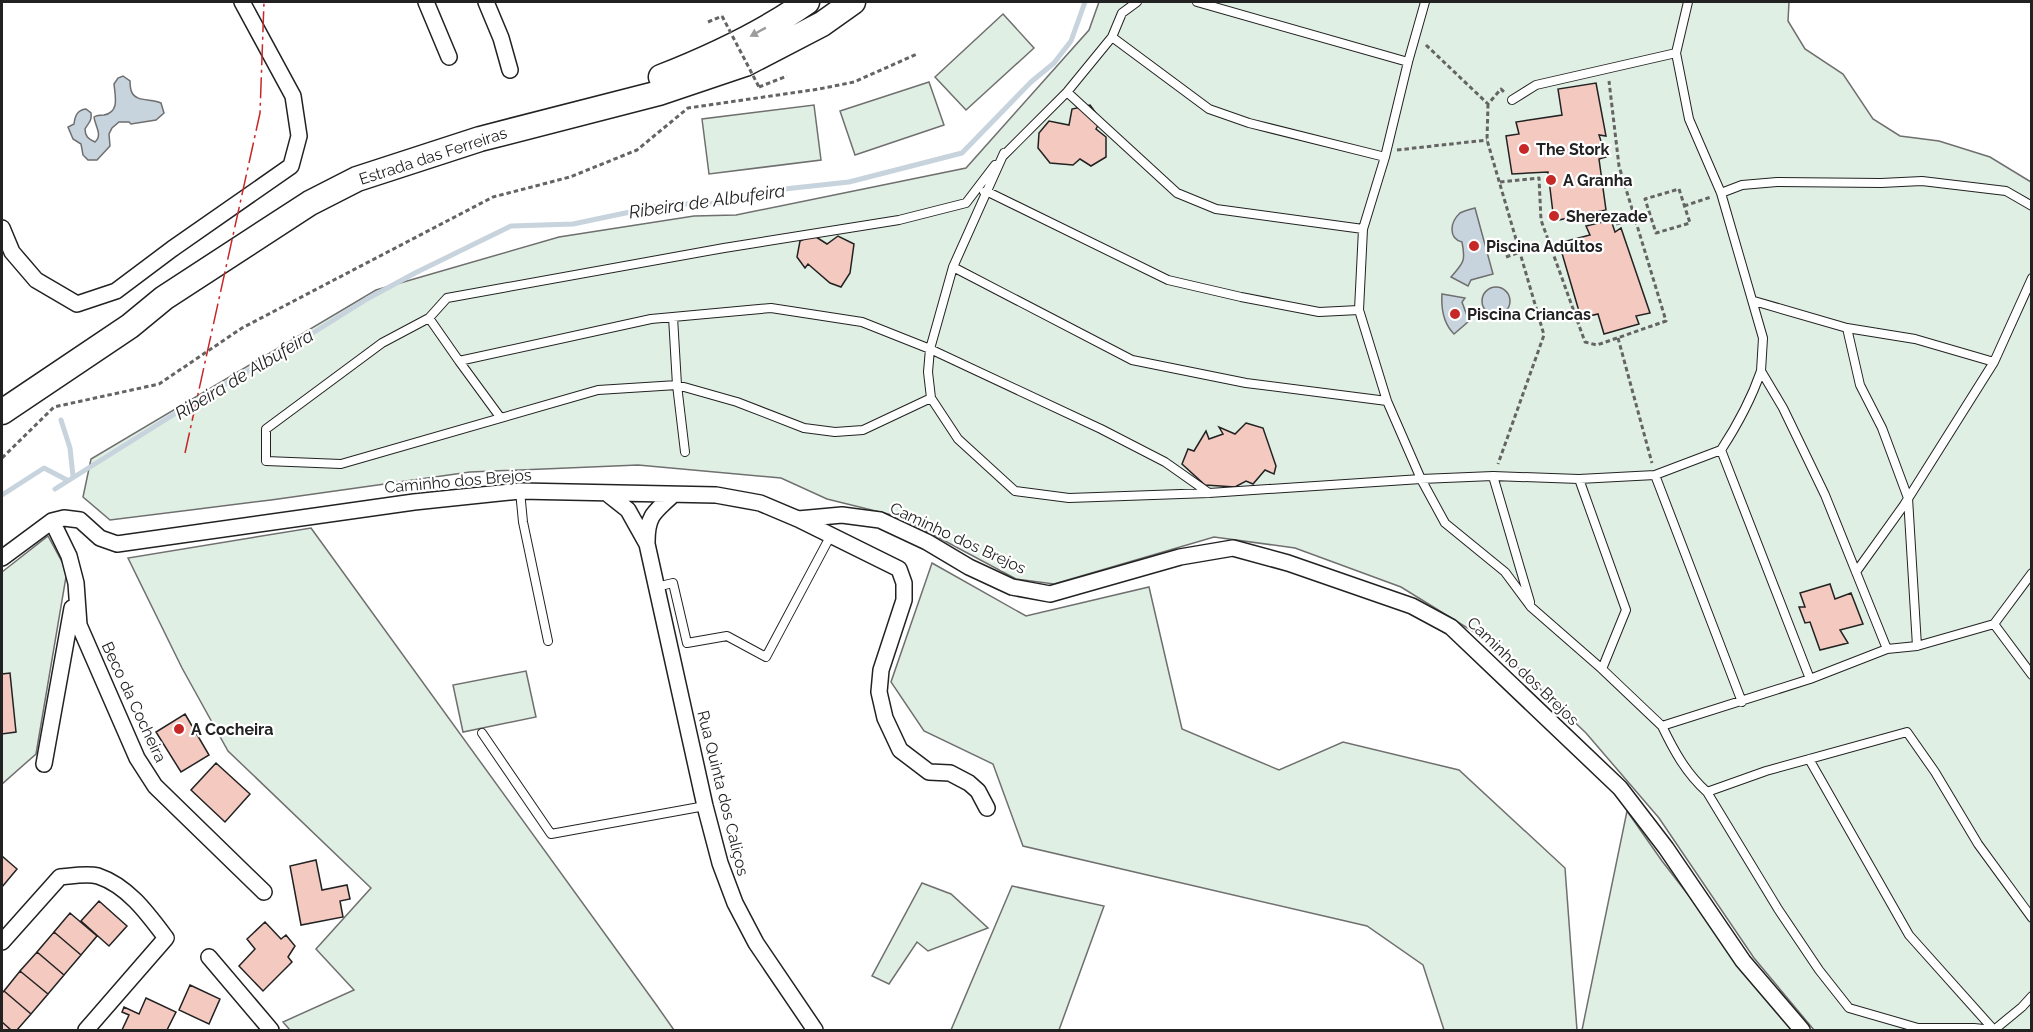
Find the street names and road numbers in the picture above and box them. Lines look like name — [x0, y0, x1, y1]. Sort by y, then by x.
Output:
street label: Estrada das Ferreiras — [357, 123, 510, 189]
street label: Caminho dos Brejos — [384, 465, 533, 497]
street label: Caminho dos Brejos — [887, 498, 1029, 578]
street label: Caminho dos Brejos — [1463, 613, 1583, 729]
street label: Beco da Cocheira — [98, 639, 170, 765]
street label: Rua Quinta dos Caliços — [693, 708, 753, 878]

